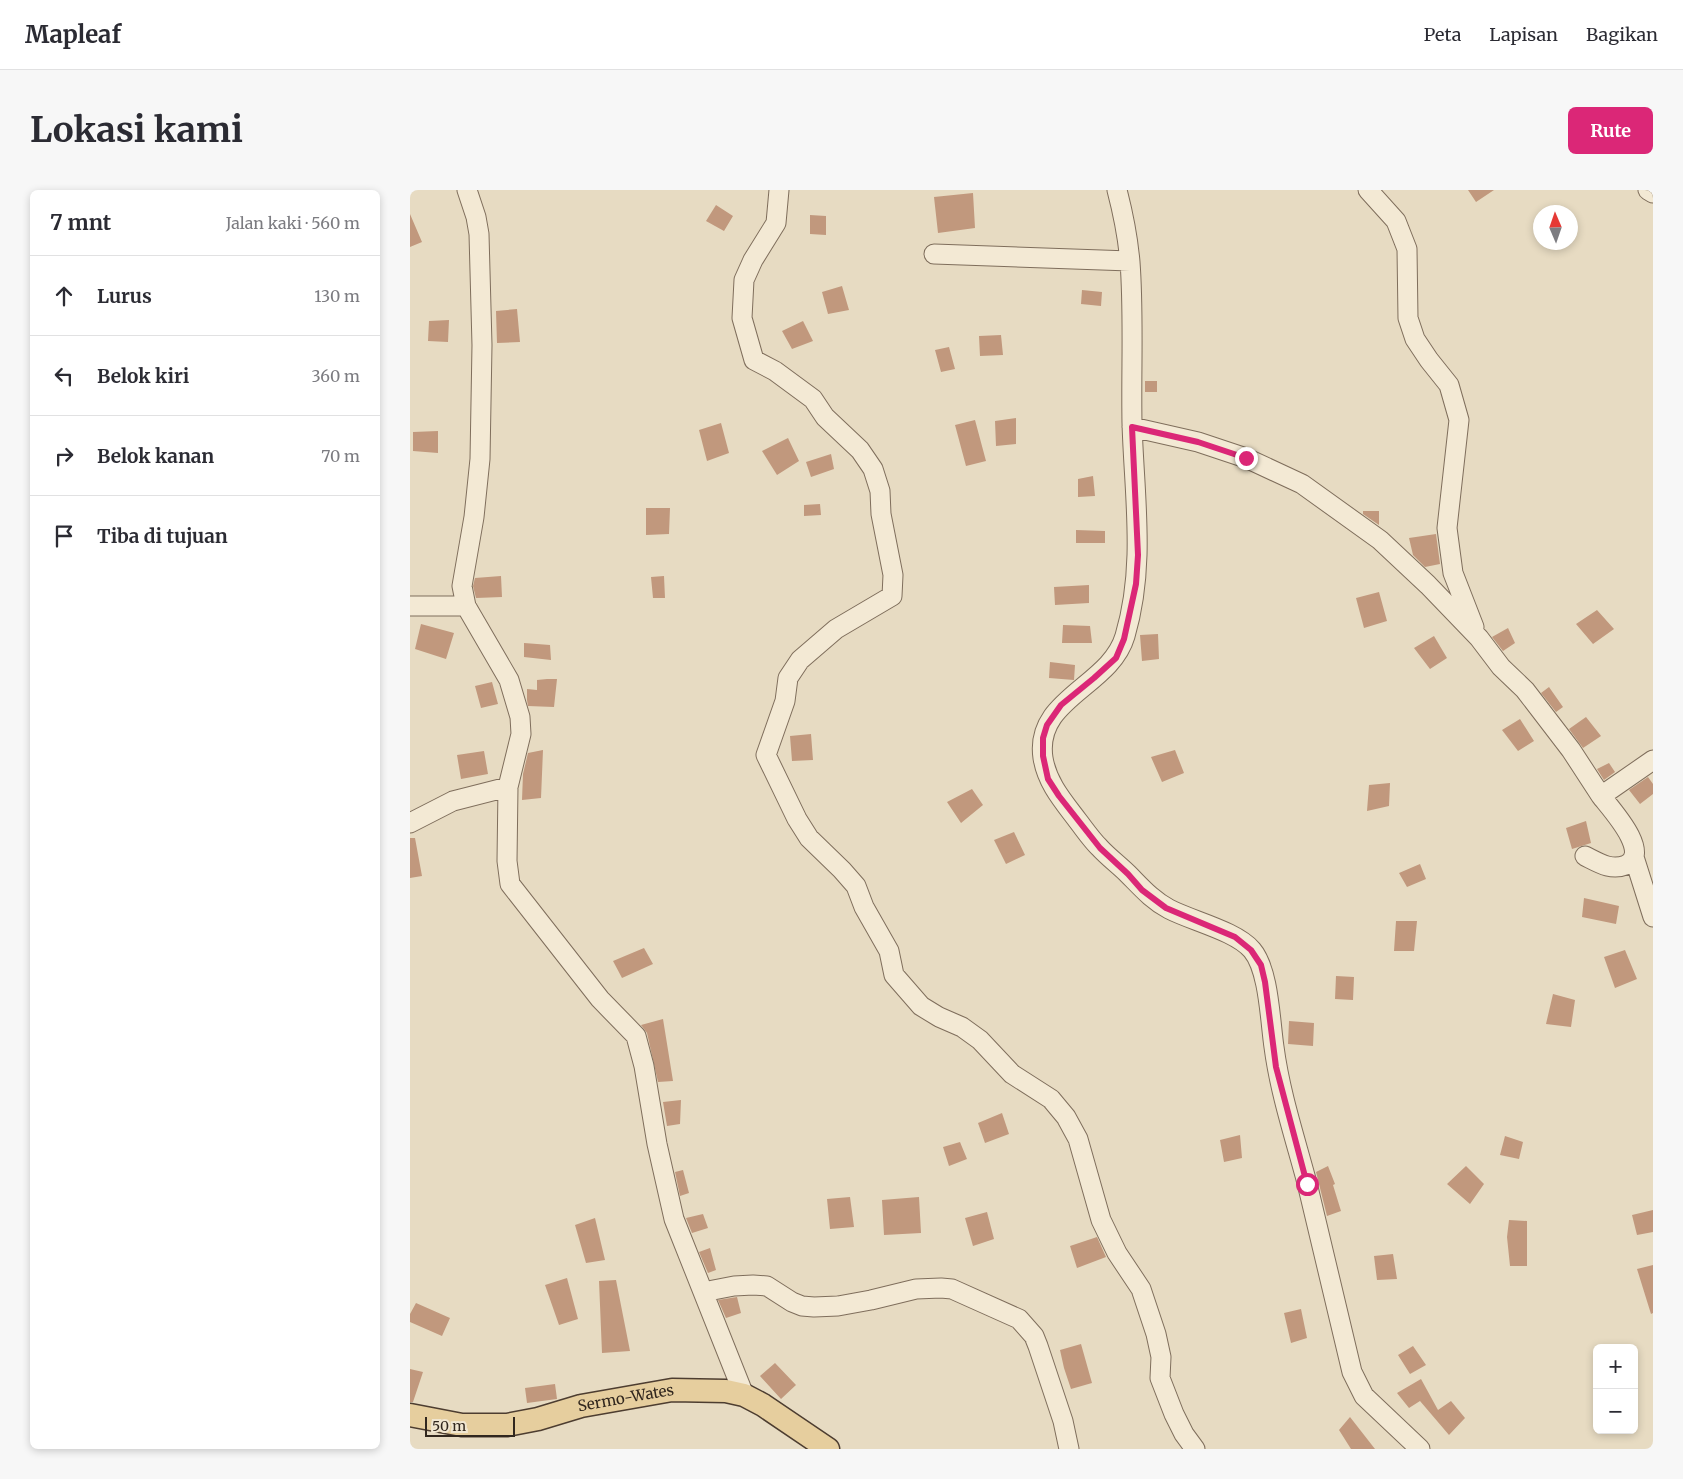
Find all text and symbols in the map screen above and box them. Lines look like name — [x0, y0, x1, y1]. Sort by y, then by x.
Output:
text: Mapleaf — [25, 19, 121, 50]
text: Peta — [1424, 23, 1461, 46]
text: Lapisan — [1489, 23, 1558, 46]
text: Bagikan — [1586, 23, 1658, 46]
button: Rute — [1568, 107, 1653, 154]
text: Lokasi kami — [30, 108, 243, 152]
north arrow — [1533, 205, 1578, 250]
text: 7 mnt — [50, 209, 111, 236]
text: Jalan kaki · 560 m — [226, 213, 360, 233]
icon: ahead — [50, 282, 78, 310]
text: Lurus — [97, 284, 152, 308]
text: 130 m — [314, 286, 360, 306]
icon: left — [50, 362, 78, 390]
text: Belok kiri — [97, 364, 189, 388]
text: 360 m — [311, 366, 360, 386]
icon: right — [50, 442, 78, 470]
text: Belok kanan — [97, 444, 214, 468]
text: 70 m — [321, 446, 360, 466]
route end — [1235, 447, 1258, 470]
icon: arrive — [50, 522, 78, 550]
text: Tiba di tujuan — [97, 524, 228, 548]
route start — [1296, 1173, 1319, 1196]
map controls — [1593, 1344, 1638, 1434]
button: + — [1593, 1344, 1638, 1389]
street label: Sermo-Wates — [576, 1380, 675, 1415]
button: − — [1593, 1389, 1638, 1434]
scale bar — [425, 1414, 515, 1437]
text: 50 m — [432, 1417, 466, 1435]

